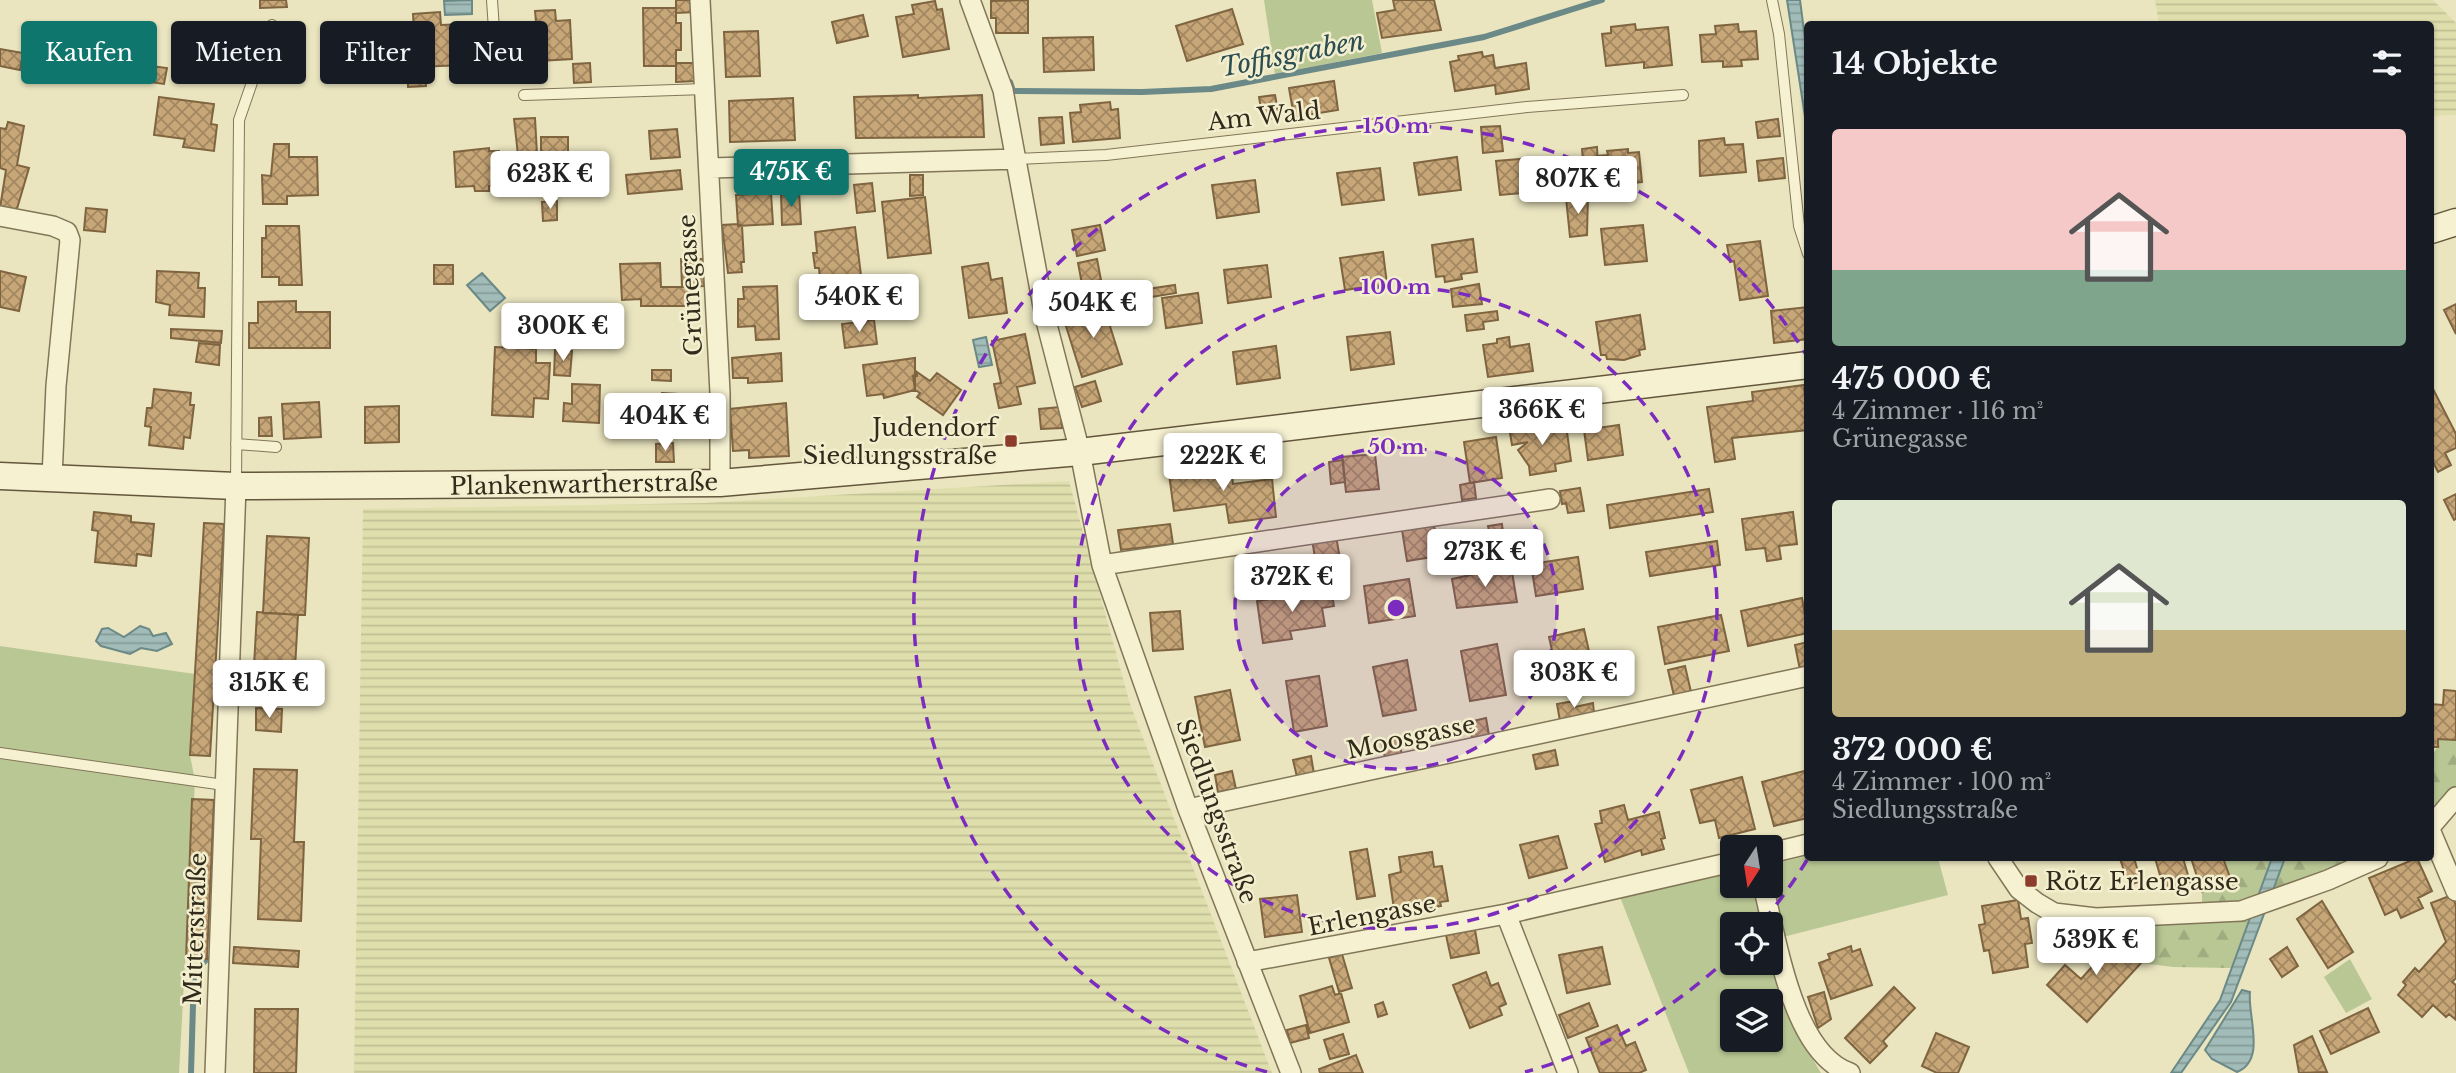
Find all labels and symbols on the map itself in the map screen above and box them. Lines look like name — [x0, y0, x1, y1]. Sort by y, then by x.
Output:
water label: Toffisgraben — [1217, 24, 1367, 84]
street label: Am Wald — [1205, 96, 1322, 136]
text: 150 m — [1363, 113, 1429, 139]
pin: 475K € — [734, 150, 848, 209]
pin: 623K € — [493, 152, 607, 211]
pin: 807K € — [1521, 156, 1635, 216]
street label: Grünegasse — [672, 213, 708, 357]
pin: 540K € — [802, 274, 916, 334]
text: 100 m — [1361, 274, 1431, 300]
pin: 504K € — [1036, 280, 1150, 340]
pin: 300K € — [506, 304, 620, 363]
pin: 366K € — [1485, 388, 1599, 447]
pin: 404K € — [608, 393, 722, 453]
place label: Judendorf Siedlungsstraße — [803, 413, 1000, 470]
marker: Judendorf Siedlungsstraße — [1003, 433, 1019, 449]
pin: 222K € — [1166, 434, 1280, 493]
text: 50 m — [1367, 434, 1425, 460]
street label: Plankenwartherstraße — [450, 467, 718, 501]
pin: 273K € — [1428, 530, 1542, 589]
pin: 372K € — [1235, 554, 1349, 614]
centre of rings — [1384, 596, 1408, 620]
pin: 303K € — [1517, 650, 1631, 710]
pin: 315K € — [212, 660, 326, 720]
street label: Moosgasse — [1344, 709, 1478, 765]
street label: Siedlungsstraße — [1170, 715, 1264, 907]
north arrow — [1720, 835, 1783, 898]
street label: Mitterstraße — [178, 852, 212, 1006]
place label: Rötz Erlengasse — [2045, 867, 2239, 896]
marker: Rötz Erlengasse — [2023, 873, 2039, 889]
street label: Erlengasse — [1305, 888, 1439, 942]
pin: 539K € — [2039, 918, 2153, 977]

